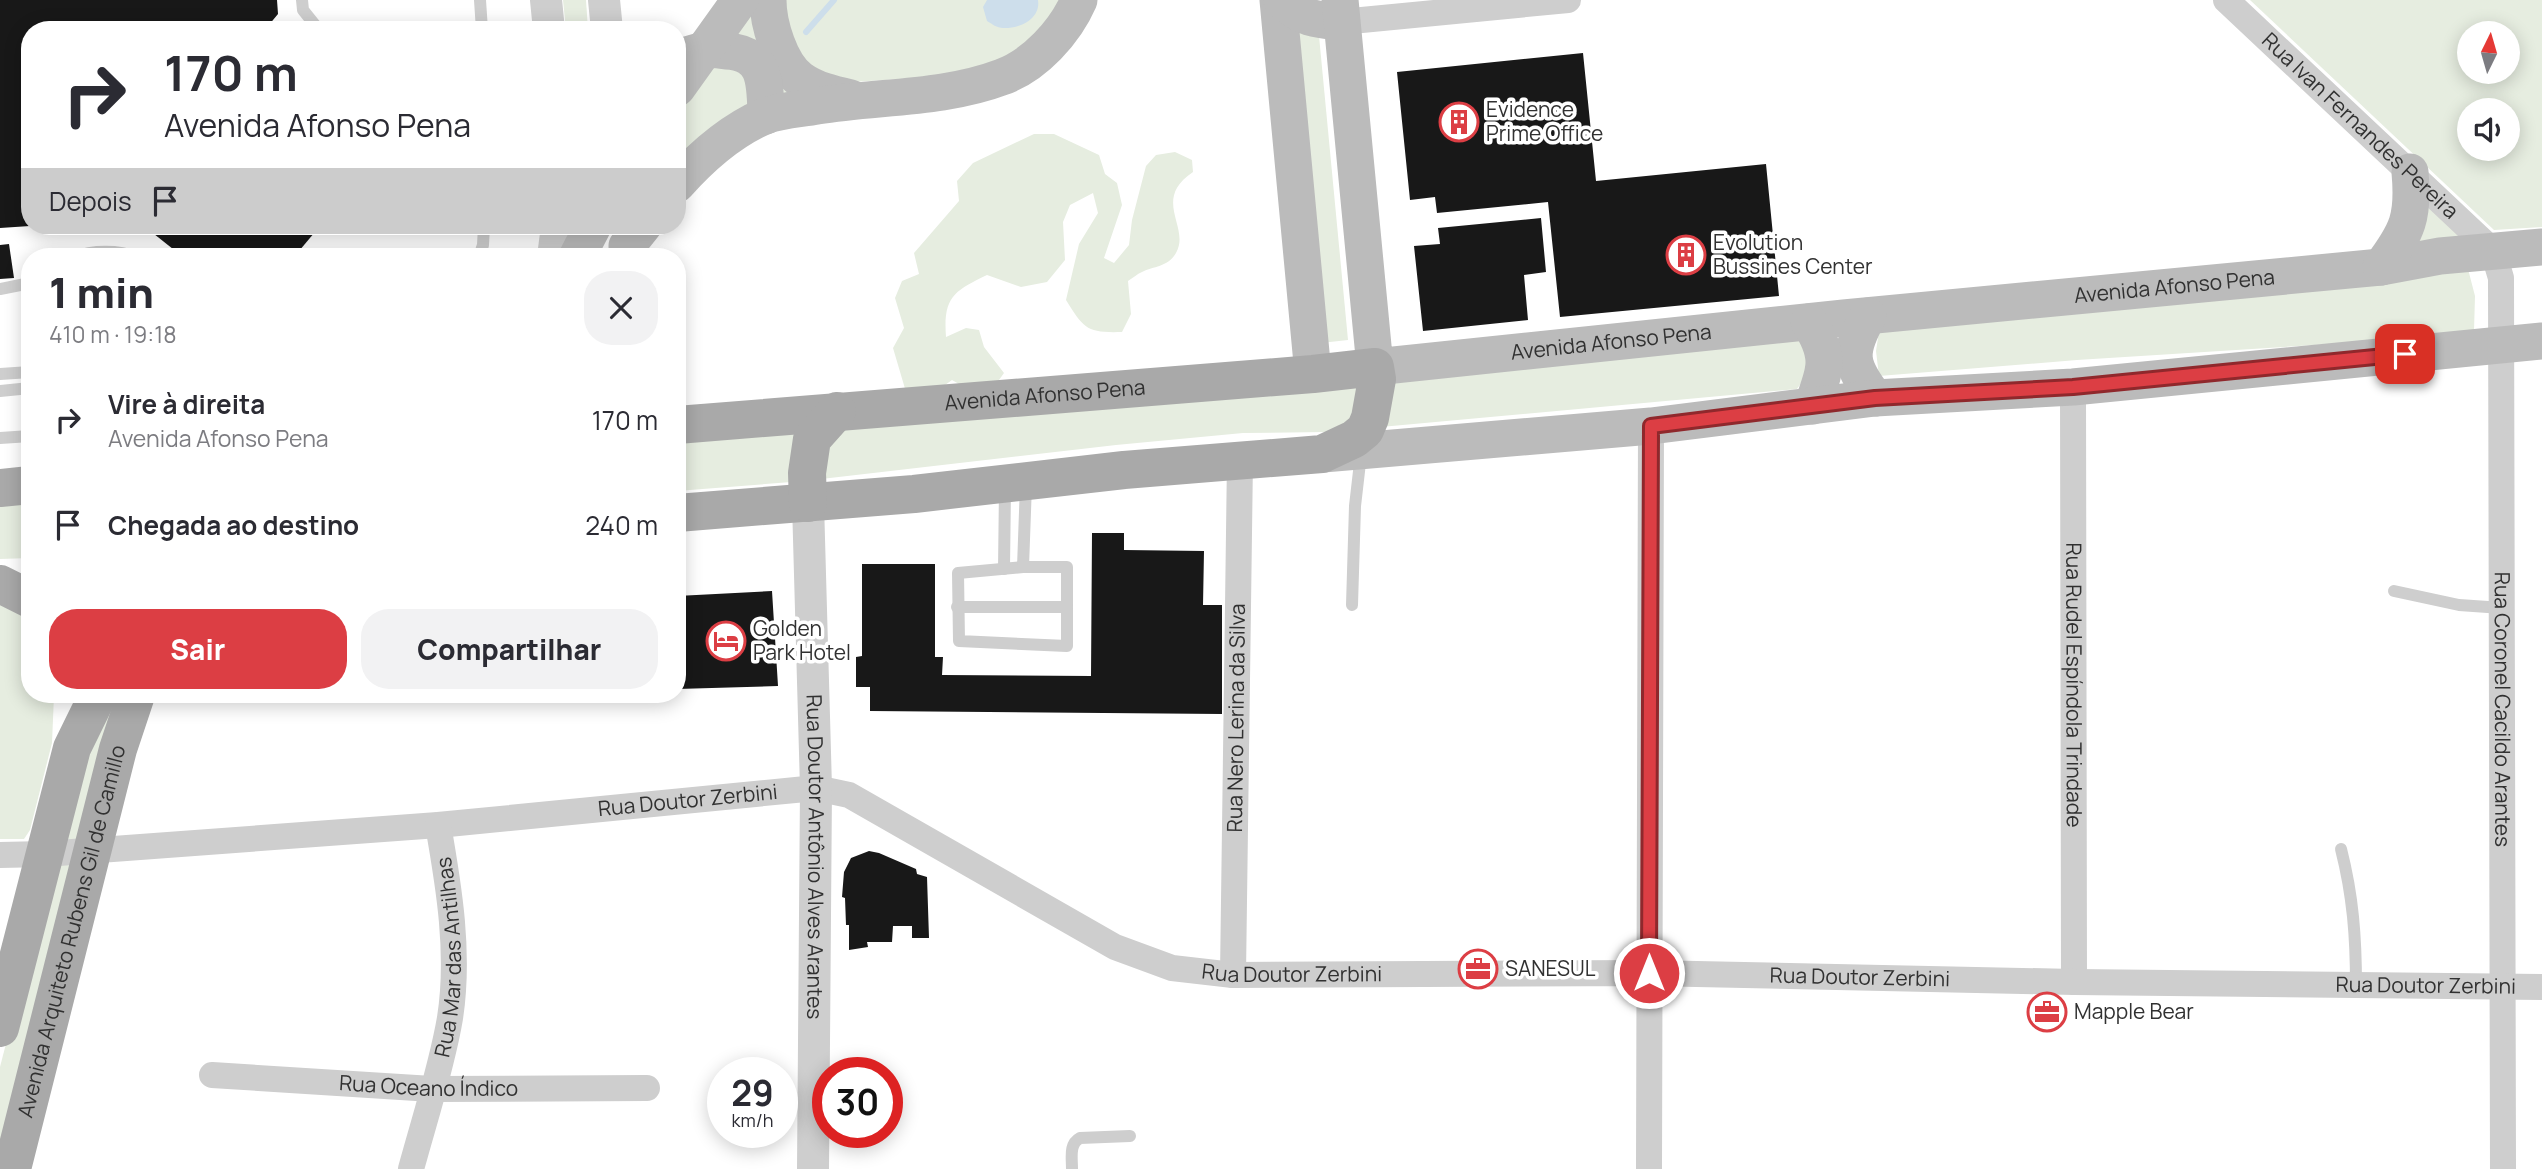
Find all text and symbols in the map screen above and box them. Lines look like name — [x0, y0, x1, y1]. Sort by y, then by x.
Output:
north arrow — [2457, 21, 2520, 84]
map controls — [2457, 21, 2520, 161]
street label: Rua Ivan Fernandes Pereira — [2256, 26, 2465, 224]
text: 170 m — [164, 39, 298, 106]
icon: right — [49, 49, 140, 140]
place label: Evidence Prime Office — [1486, 95, 1603, 147]
button: sound — [2457, 98, 2520, 161]
building icon: Evidence Prime Office — [1438, 101, 1480, 143]
text: Avenida Afonso Pena — [164, 103, 471, 147]
icon: arrive — [146, 182, 184, 220]
text: Depois — [49, 183, 132, 219]
place label: Evolution Bussines Center — [1713, 228, 1873, 280]
building icon: Evolution Bussines Center — [1665, 234, 1707, 276]
street label: Avenida Afonso Pena — [2073, 262, 2276, 309]
text: 1 min — [49, 263, 154, 321]
button: close — [584, 271, 658, 345]
street label: Avenida Afonso Pena — [1509, 317, 1713, 366]
text: 410 m · 19:18 — [49, 318, 177, 350]
pin — [2375, 324, 2435, 384]
icon: arrive — [2386, 335, 2424, 373]
street label: Avenida Afonso Pena — [943, 372, 1146, 417]
text: Vire à direita — [108, 386, 265, 422]
icon: right — [49, 401, 87, 439]
text: 170 m — [592, 402, 658, 438]
text: Avenida Afonso Pena — [108, 422, 329, 454]
icon: arrive — [49, 506, 87, 544]
text: Chegada ao destino — [108, 507, 359, 543]
text: 240 m — [585, 507, 658, 543]
street label: Rua Rudel Espíndola Trindade — [2060, 543, 2089, 827]
street label: Rua Coronel Cacildo Arantes — [2489, 572, 2517, 847]
street label: Rua Nero Lerina da Silva — [1220, 603, 1251, 833]
button: Sair — [49, 609, 347, 689]
button: Compartilhar — [361, 609, 658, 689]
place label: Golden Park Hotel — [753, 614, 851, 666]
hotel icon: Golden Park Hotel — [705, 620, 747, 662]
street label: Rua Doutor Antônio Alves Arantes — [800, 694, 831, 1019]
street label: Avenida Arquiteto Rubens Gil de Camillo — [11, 742, 131, 1120]
street label: Rua Doutor Zerbini — [597, 777, 779, 822]
street label: Rua Mar das Antilhas — [427, 855, 467, 1060]
position arrow — [1612, 936, 1686, 1010]
office icon: SANESUL — [1457, 948, 1499, 990]
place label: SANESUL — [1505, 954, 1596, 982]
street label: Rua Doutor Zerbini — [1200, 957, 1382, 988]
street label: Rua Doutor Zerbini — [1769, 961, 1950, 992]
street label: Rua Doutor Zerbini — [2335, 970, 2516, 1000]
office icon: Mapple Bear — [2026, 991, 2068, 1033]
place label: Mapple Bear — [2074, 997, 2194, 1025]
speed limit sign: 30 — [812, 1057, 903, 1148]
street label: Rua Oceano Índico — [338, 1068, 518, 1102]
text: 29 — [731, 1069, 774, 1117]
text: km/h — [732, 1108, 773, 1132]

